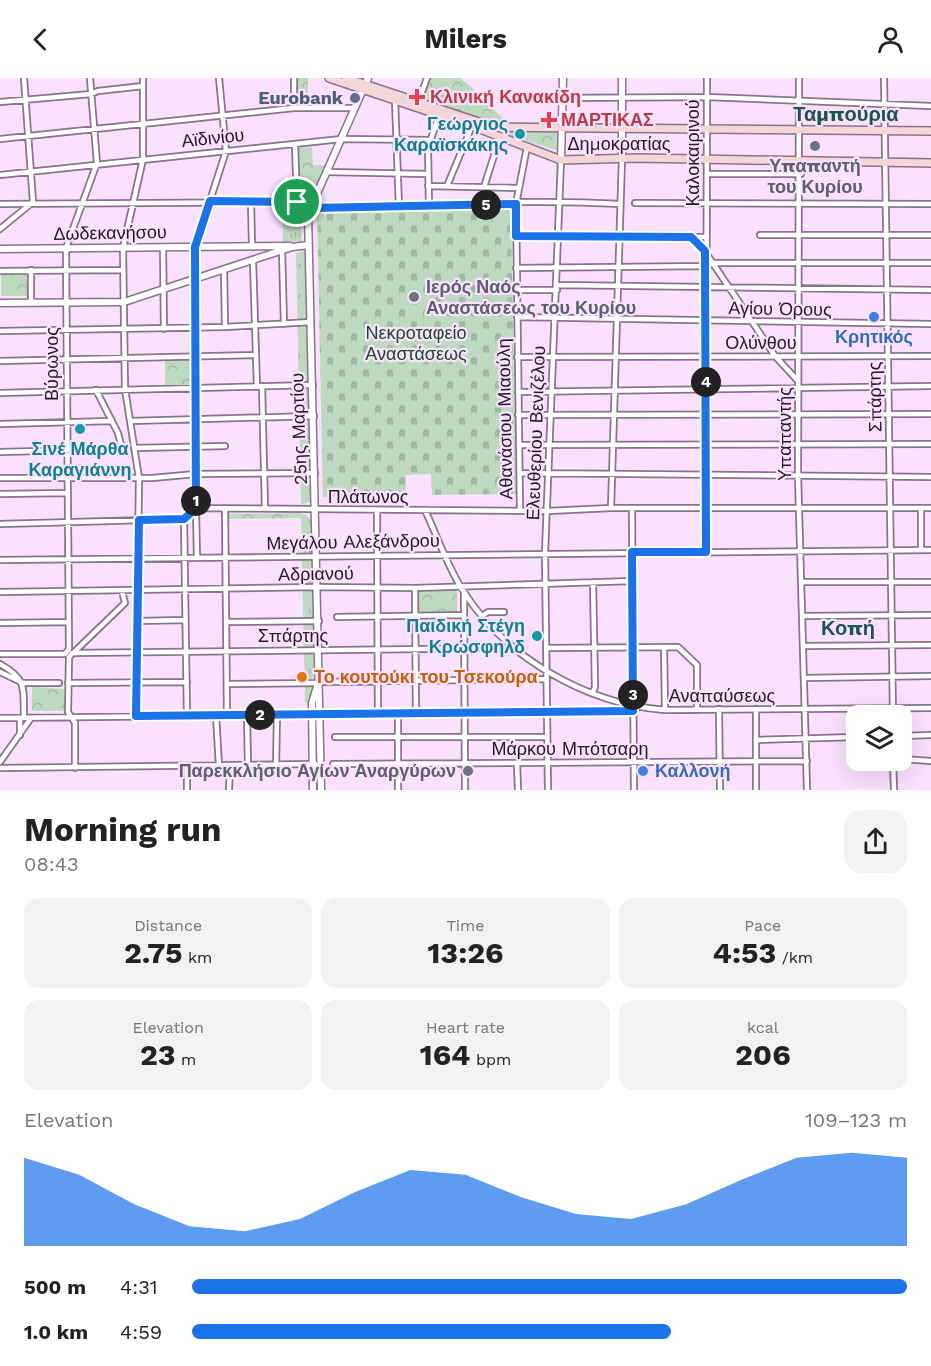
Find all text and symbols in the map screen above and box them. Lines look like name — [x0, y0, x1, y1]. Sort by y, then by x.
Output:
icon: back — [24, 23, 57, 56]
text: Milers — [424, 23, 507, 55]
icon: person — [874, 23, 907, 56]
place label: Κλινική Κανακίδη — [430, 86, 581, 107]
place label: Eurobank — [258, 87, 344, 108]
marker: Κλινική Κανακίδη — [408, 88, 426, 106]
marker: Eurobank — [348, 91, 362, 105]
street label: Καλοκαιρινού — [682, 99, 703, 207]
district label: Ταμπούρια — [793, 102, 899, 126]
place label: ΜΑΡΤΙΚΑΣ — [561, 109, 654, 130]
place label: Γεώργιος Καραϊσκάκης — [394, 113, 508, 155]
marker: ΜΑΡΤΙΚΑΣ — [542, 113, 556, 127]
street label: Αϊδινίου — [181, 124, 245, 151]
marker: Γεώργιος Καραϊσκάκης — [513, 127, 527, 141]
street label: Δημοκρατίας — [567, 133, 671, 154]
marker: Υπαπαντή του Κυρίου — [808, 139, 822, 153]
place label: Υπαπαντή του Κυρίου — [767, 155, 863, 197]
pin — [271, 176, 322, 227]
icon: arrive — [280, 185, 313, 218]
pin: 5 — [471, 190, 501, 220]
text: 5 — [481, 195, 491, 214]
street label: Δωδεκανήσου — [53, 221, 167, 244]
place label: Ιερός Ναός Αναστάσεως του Κυρίου — [426, 276, 636, 318]
marker: Ιερός Ναός Αναστάσεως του Κυρίου — [407, 290, 421, 304]
street label: Αγίου Όρους — [728, 297, 832, 320]
marker: Κρητικός — [867, 310, 881, 324]
park label: Νεκροταφείο Αναστάσεως — [365, 322, 467, 364]
place label: Κρητικός — [835, 326, 913, 347]
street label: Βύρωνος — [41, 327, 62, 401]
street label: Ολύνθου — [725, 332, 797, 353]
street label: Αθανάσιου Μιαούλη — [493, 338, 516, 500]
street label: Ελευθερίου Βενιζέλου — [522, 345, 549, 521]
street label: Σπάρτης — [863, 361, 886, 432]
pin: 4 — [691, 367, 721, 397]
text: 4 — [701, 372, 711, 391]
street label: 25ης Μαρτίου — [286, 373, 311, 485]
street label: Υπαπαντής — [774, 387, 795, 481]
marker: Σινέ Μάρθα Καραγιάννη — [73, 422, 87, 436]
place label: Σινέ Μάρθα Καραγιάννη — [29, 438, 131, 480]
pin: 1 — [181, 486, 211, 516]
street label: Πλάτωνος — [328, 486, 409, 507]
text: 1 — [193, 491, 199, 510]
street label: Μεγάλου Αλεξάνδρου — [266, 529, 440, 554]
street label: Αδριανού — [278, 562, 354, 585]
place label: Παιδική Στέγη Κρώσφηλδ — [406, 615, 525, 657]
district label: Κοπή — [821, 616, 875, 640]
street label: Σπάρτης — [258, 625, 329, 646]
marker: Παιδική Στέγη Κρώσφηλδ — [530, 629, 544, 643]
place label: Το κουτούκι του Τσεκούρα — [314, 666, 538, 687]
marker: Το κουτούκι του Τσεκούρα — [295, 670, 309, 684]
pin: 3 — [618, 680, 648, 710]
text: 3 — [628, 685, 638, 704]
street label: Αναπαύσεως — [669, 685, 776, 706]
pin: 2 — [245, 700, 275, 730]
text: 2 — [255, 705, 265, 724]
map controls — [846, 705, 912, 771]
button: layers — [846, 705, 912, 771]
street label: Μάρκου Μπότσαρη — [491, 738, 649, 759]
place label: Παρεκκλήσιο Αγίων Αναργύρων — [179, 760, 456, 781]
place label: Καλλονή — [655, 760, 730, 781]
marker: Παρεκκλήσιο Αγίων Αναργύρων — [461, 764, 475, 778]
marker: Καλλονή — [636, 764, 650, 778]
text: Morning run — [24, 810, 221, 849]
button: share — [844, 810, 907, 873]
text: 08:43 — [24, 852, 79, 876]
text: Distance — [134, 916, 202, 935]
text: Time — [446, 916, 485, 935]
text: Pace — [744, 916, 781, 935]
text: 2.75 — [124, 935, 183, 970]
text: 13:26 — [427, 935, 504, 970]
text: 4:53 — [713, 935, 776, 970]
text: km — [183, 948, 212, 967]
text: /km — [776, 948, 813, 967]
text: Elevation — [132, 1018, 204, 1037]
text: Heart rate — [426, 1018, 505, 1037]
text: kcal — [747, 1018, 779, 1037]
text: 23 — [140, 1037, 176, 1072]
text: 164 — [420, 1037, 471, 1072]
text: 206 — [735, 1037, 791, 1072]
text: m — [176, 1050, 196, 1069]
text: bpm — [471, 1050, 511, 1069]
text: Elevation — [24, 1108, 113, 1132]
text: 109–123 m — [805, 1108, 907, 1132]
text: 500 m — [24, 1275, 86, 1299]
text: 4:31 — [120, 1275, 158, 1299]
text: 1.0 km — [24, 1320, 88, 1344]
text: 4:59 — [120, 1320, 162, 1344]

